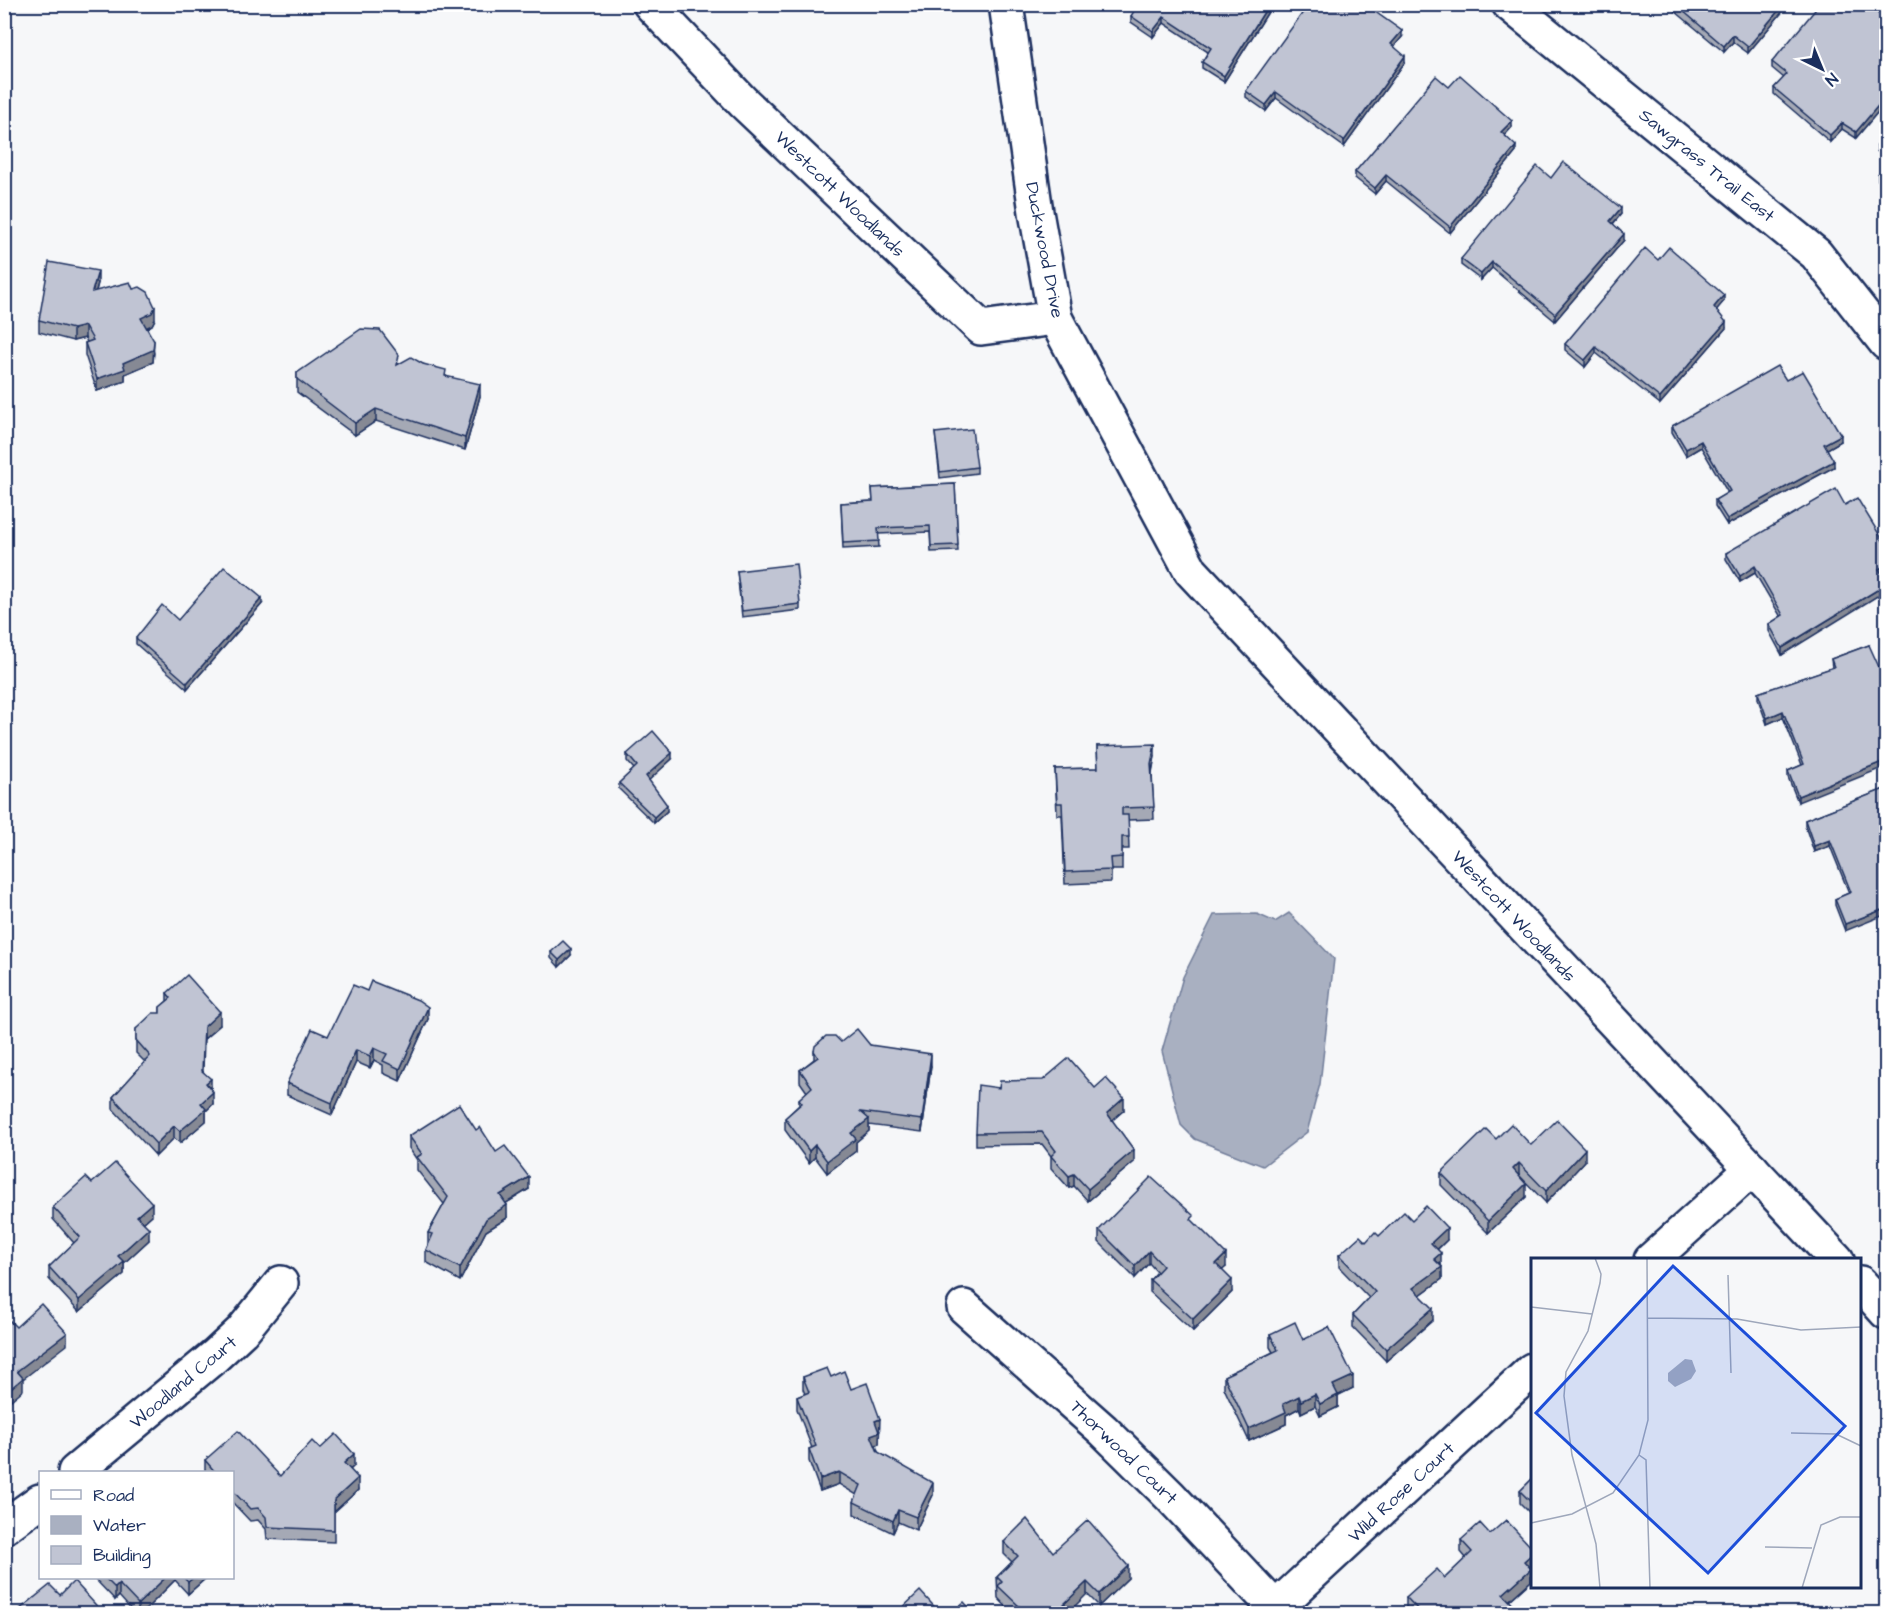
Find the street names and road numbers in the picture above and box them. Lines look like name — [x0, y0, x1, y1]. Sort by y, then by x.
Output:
street label: Sawgrass Trail East — [1633, 103, 1780, 229]
street label: Westcott Woodlands — [769, 126, 910, 263]
street label: Duckwood Drive — [1019, 180, 1070, 320]
street label: Westcott Woodlands — [1446, 845, 1581, 988]
street label: Woodland Court — [124, 1330, 243, 1435]
street label: Thorwood Court — [1064, 1395, 1183, 1511]
street label: Wild Rose Court — [1343, 1436, 1461, 1548]

